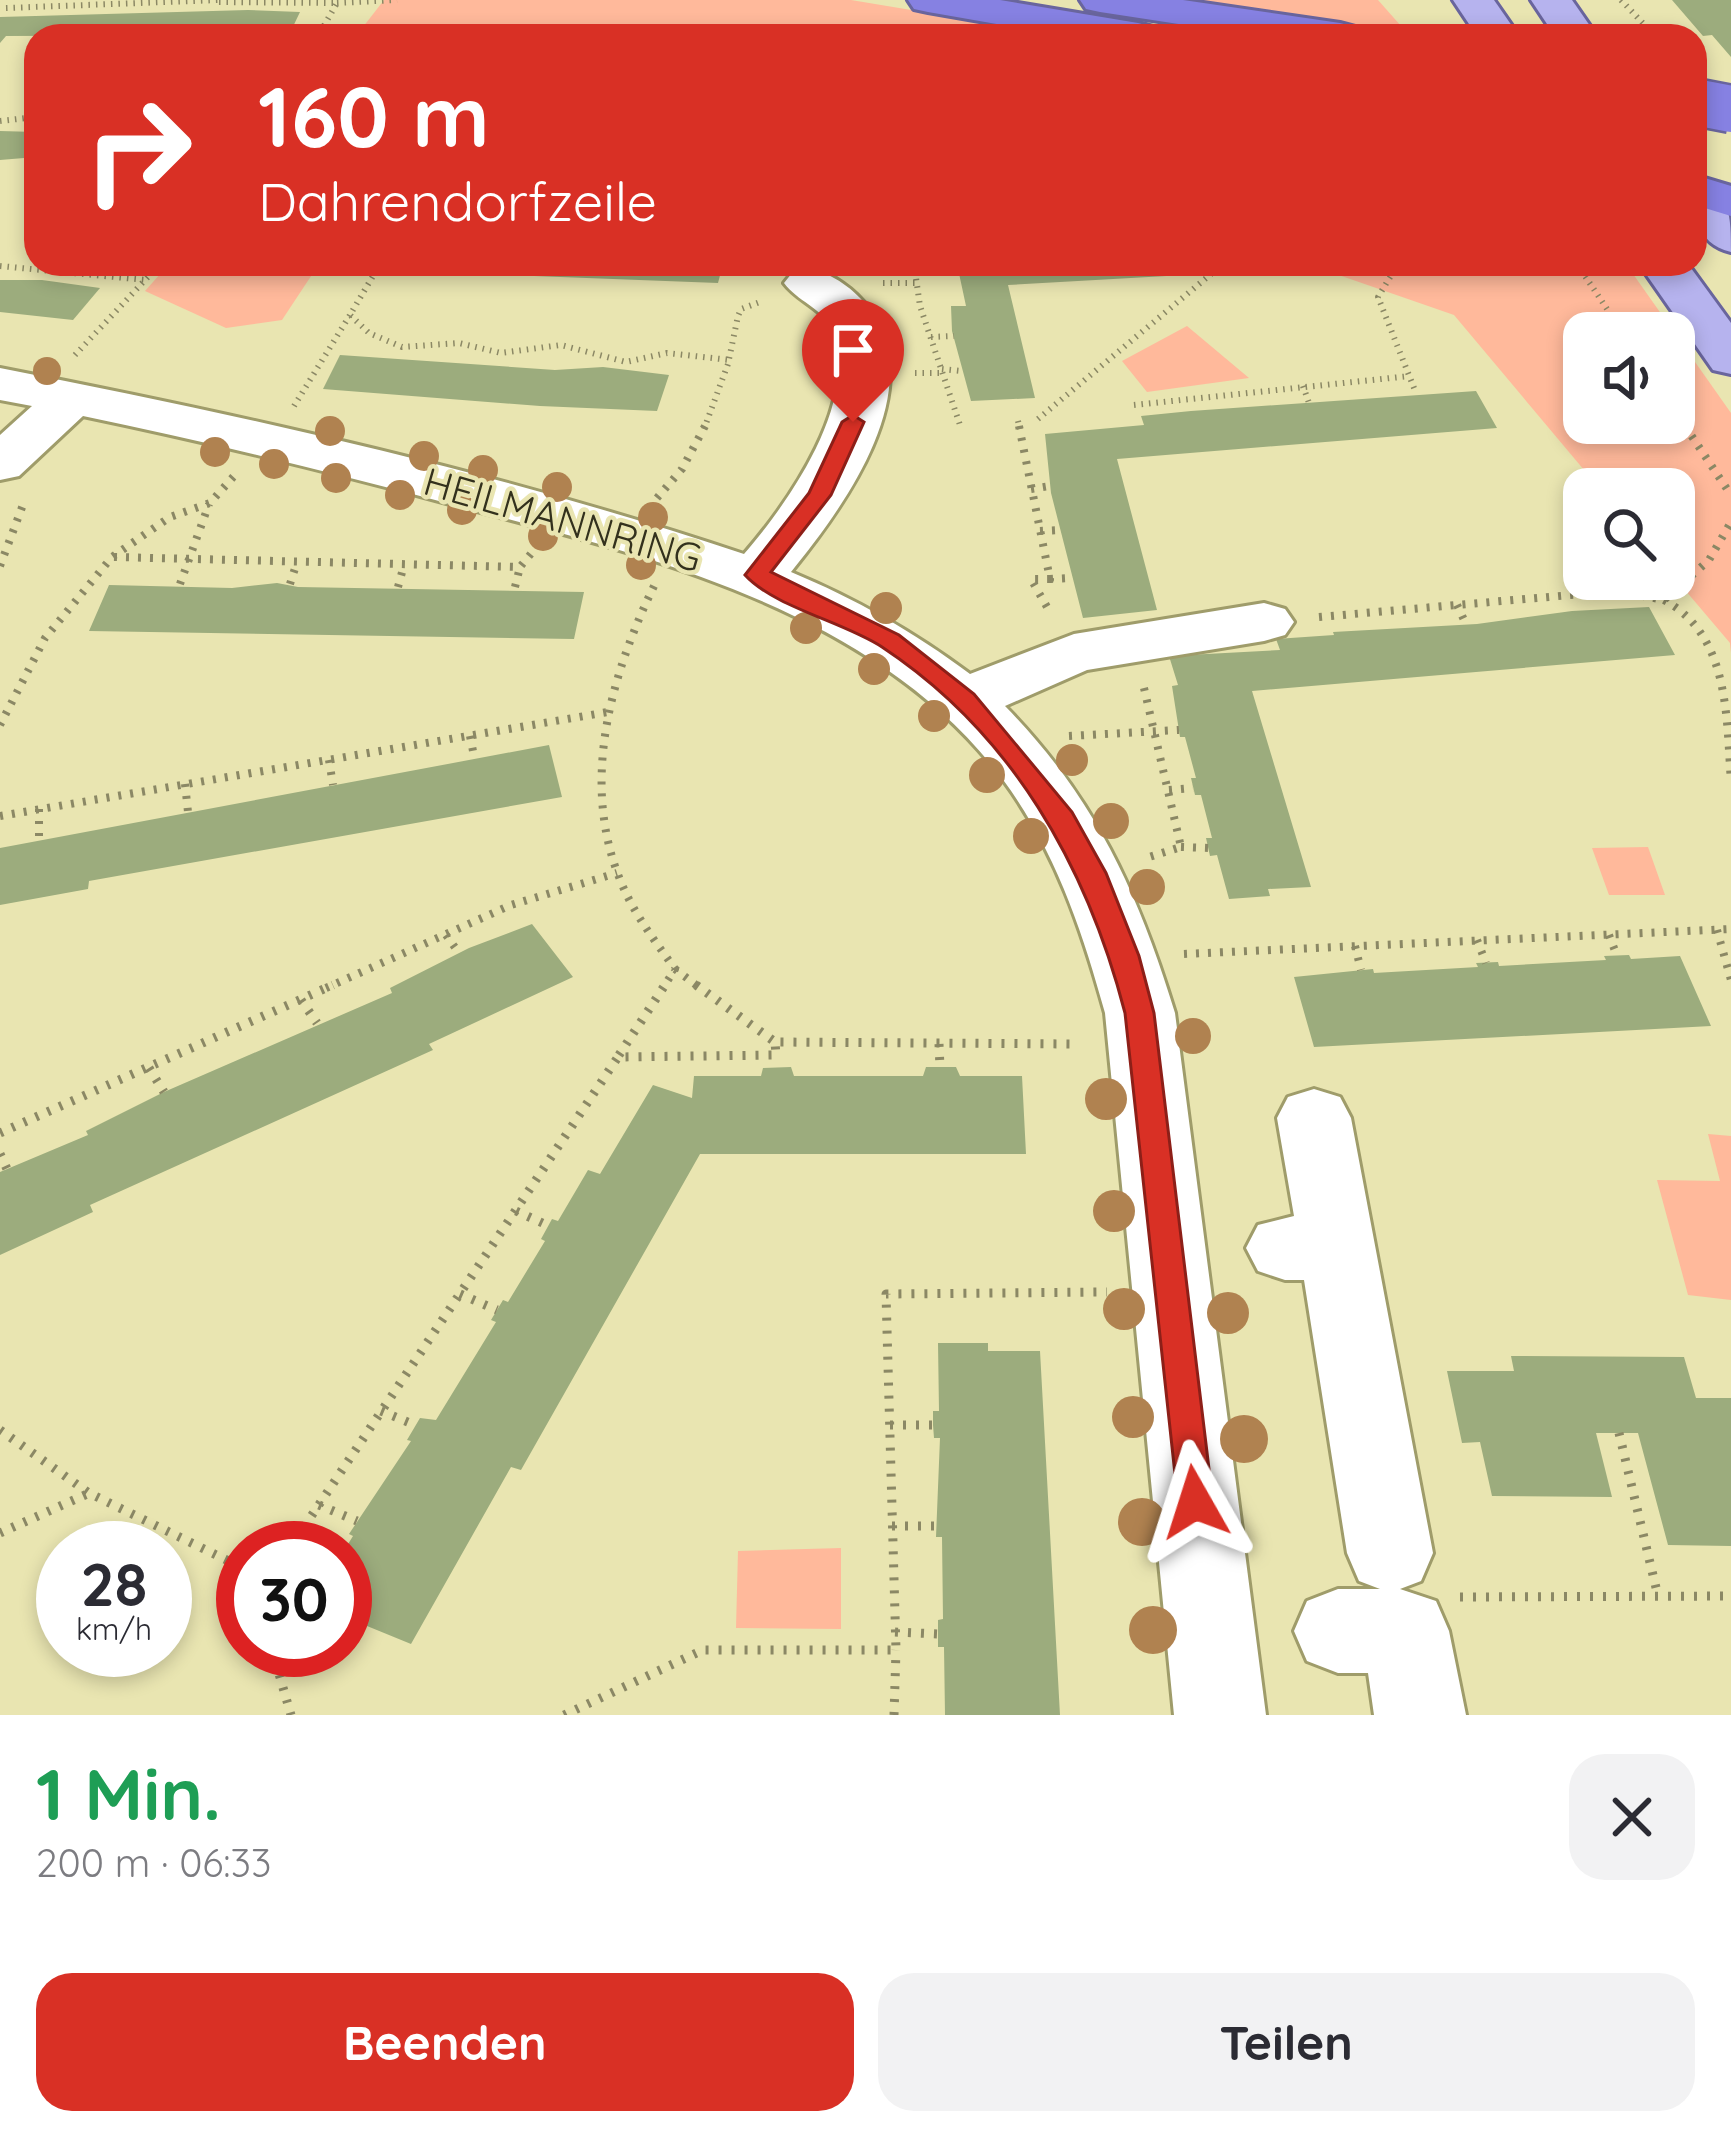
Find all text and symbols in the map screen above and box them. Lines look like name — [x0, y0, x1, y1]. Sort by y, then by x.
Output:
text: 160 m — [258, 63, 490, 168]
icon: right — [60, 72, 216, 228]
text: Dahrendorfzeile — [258, 167, 657, 235]
pin — [802, 299, 904, 422]
map controls — [1563, 312, 1695, 600]
button: sound — [1563, 312, 1695, 444]
icon: arrive — [820, 317, 886, 383]
street label: HEILMANNRING — [419, 456, 707, 582]
button: search — [1563, 468, 1695, 600]
position arrow — [1132, 1439, 1258, 1565]
speed limit sign: 30 — [216, 1521, 372, 1677]
text: 28 — [80, 1546, 148, 1621]
text: km/h — [76, 1610, 152, 1648]
text: 1 Min. — [36, 1748, 221, 1838]
button: close — [1569, 1754, 1695, 1880]
text: 200 m · 06:33 — [36, 1838, 271, 1887]
button: Beenden — [36, 1973, 854, 2111]
button: Teilen — [878, 1973, 1695, 2111]

